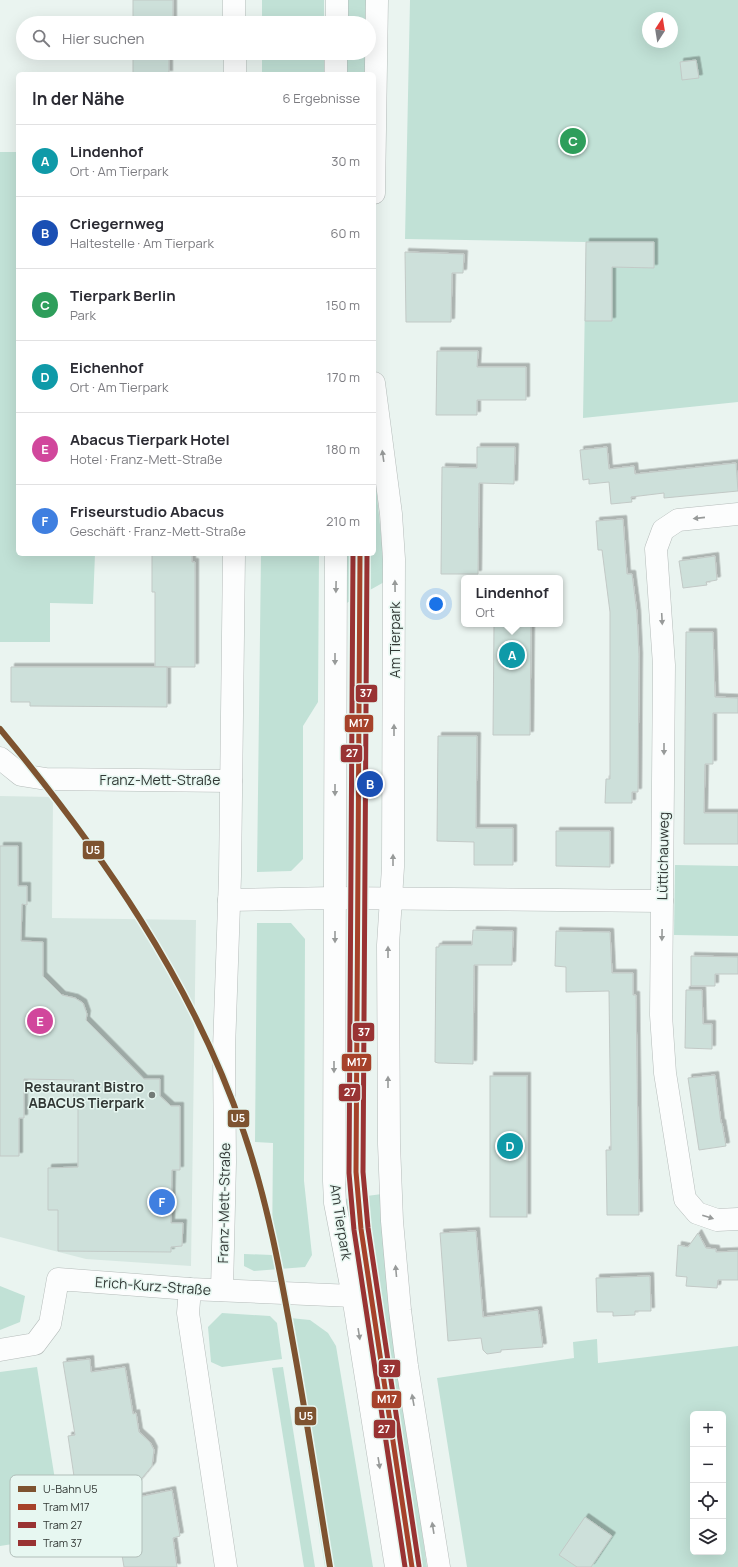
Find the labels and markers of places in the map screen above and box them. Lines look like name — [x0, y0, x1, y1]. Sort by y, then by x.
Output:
pin: C — [560, 126, 586, 156]
pin: A — [499, 640, 525, 670]
pin: B — [357, 769, 383, 799]
pin: E — [27, 1006, 53, 1036]
place label: Restaurant Bistro ABACUS Tierpark — [24, 1077, 144, 1112]
marker: Restaurant Bistro ABACUS Tierpark — [147, 1090, 157, 1100]
pin: D — [497, 1131, 523, 1161]
pin: F — [149, 1187, 175, 1217]

